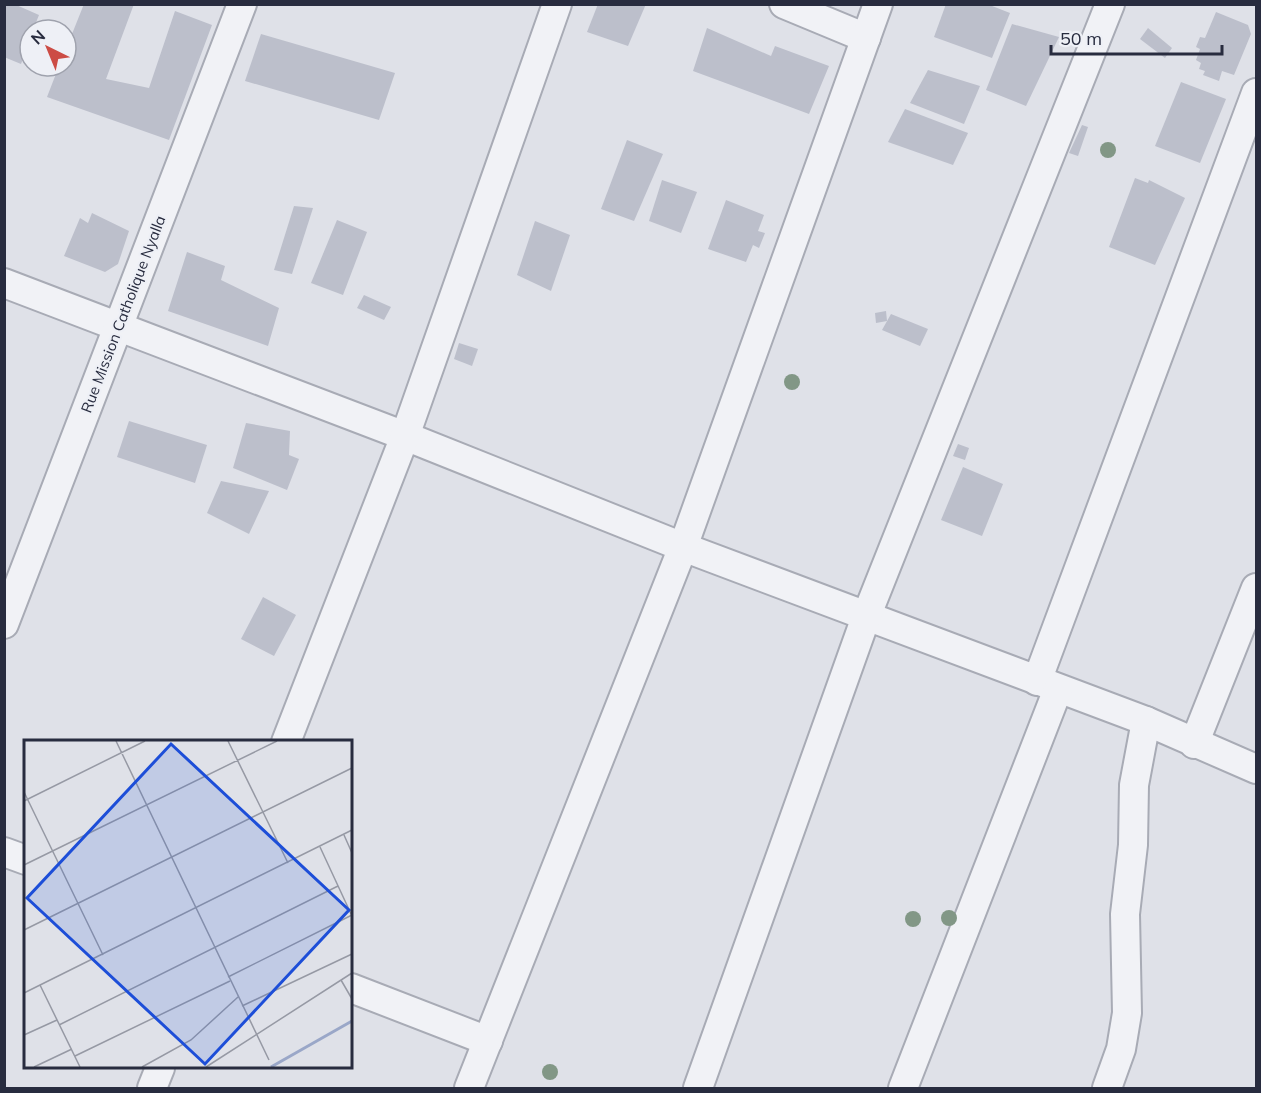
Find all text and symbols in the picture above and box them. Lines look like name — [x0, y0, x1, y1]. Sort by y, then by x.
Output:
north arrow — [18, 18, 78, 78]
scale bar — [1051, 18, 1222, 56]
text: N — [27, 26, 49, 48]
text: 50 m — [1060, 27, 1102, 50]
street label: Rue Mission Catholique Nyalla — [77, 213, 169, 415]
inset map — [24, 740, 352, 1069]

